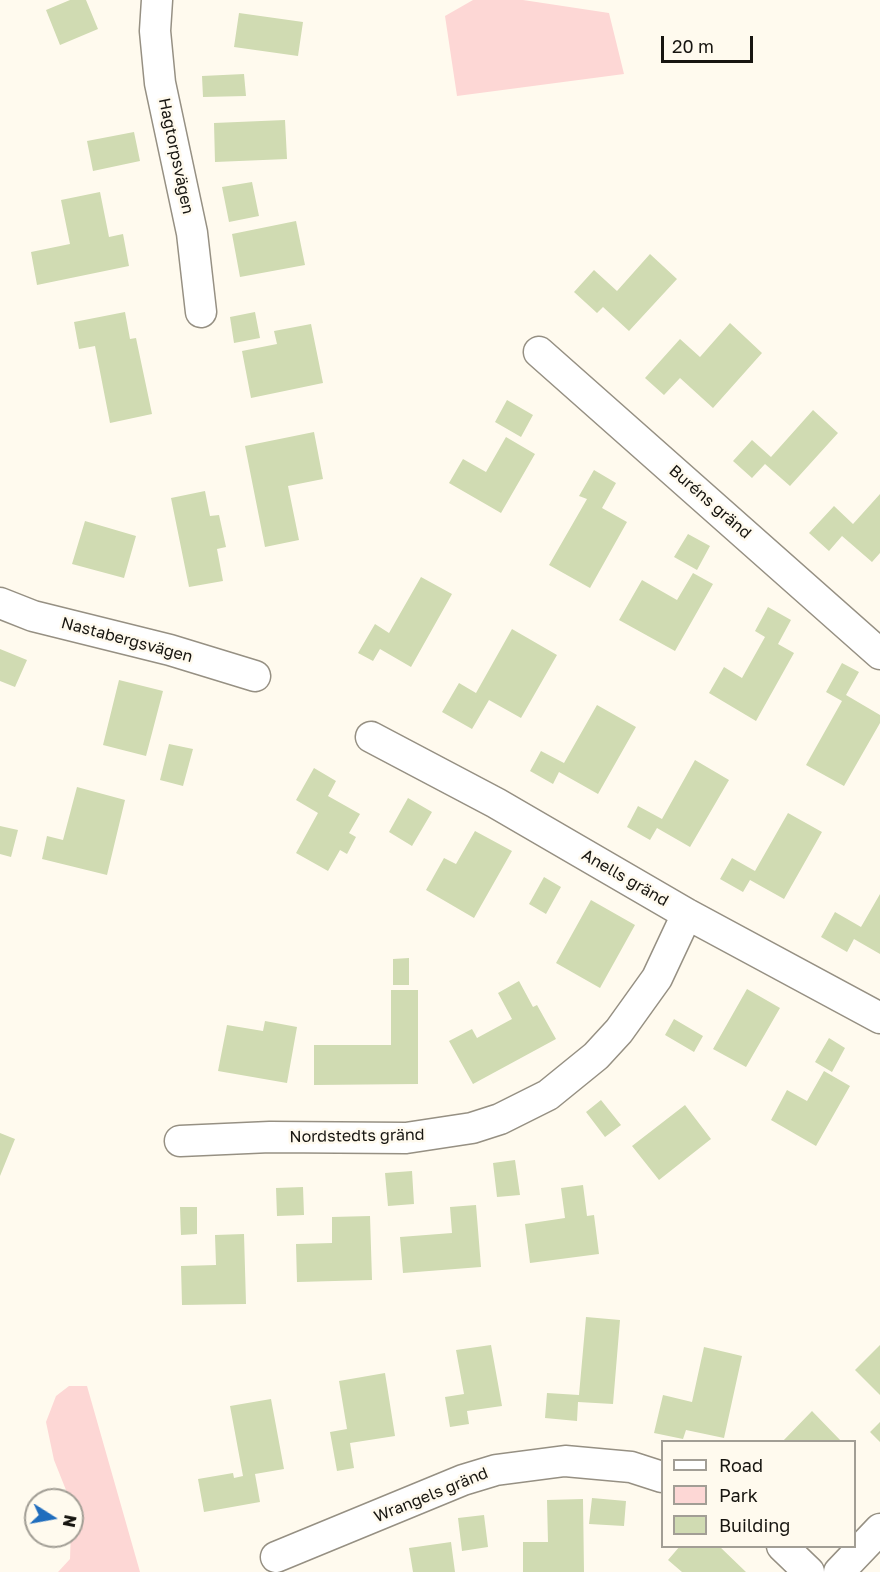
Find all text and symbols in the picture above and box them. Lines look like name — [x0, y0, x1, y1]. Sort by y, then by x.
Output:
scale bar — [664, 24, 756, 62]
text: 20 m — [672, 35, 714, 57]
street label: Hagtorpsvägen — [154, 96, 198, 216]
street label: Buréns gränd — [665, 461, 755, 543]
street label: Nastabergsvägen — [59, 613, 195, 667]
street label: Anells gränd — [578, 845, 672, 911]
street label: Nordstedts gränd — [289, 1125, 425, 1147]
legend — [661, 1440, 856, 1548]
text: Road — [719, 1454, 763, 1476]
street label: Wrangels gränd — [371, 1463, 491, 1527]
text: Park — [719, 1484, 758, 1506]
north arrow — [24, 1488, 84, 1548]
text: N — [59, 1513, 81, 1529]
text: Building — [719, 1514, 790, 1536]

